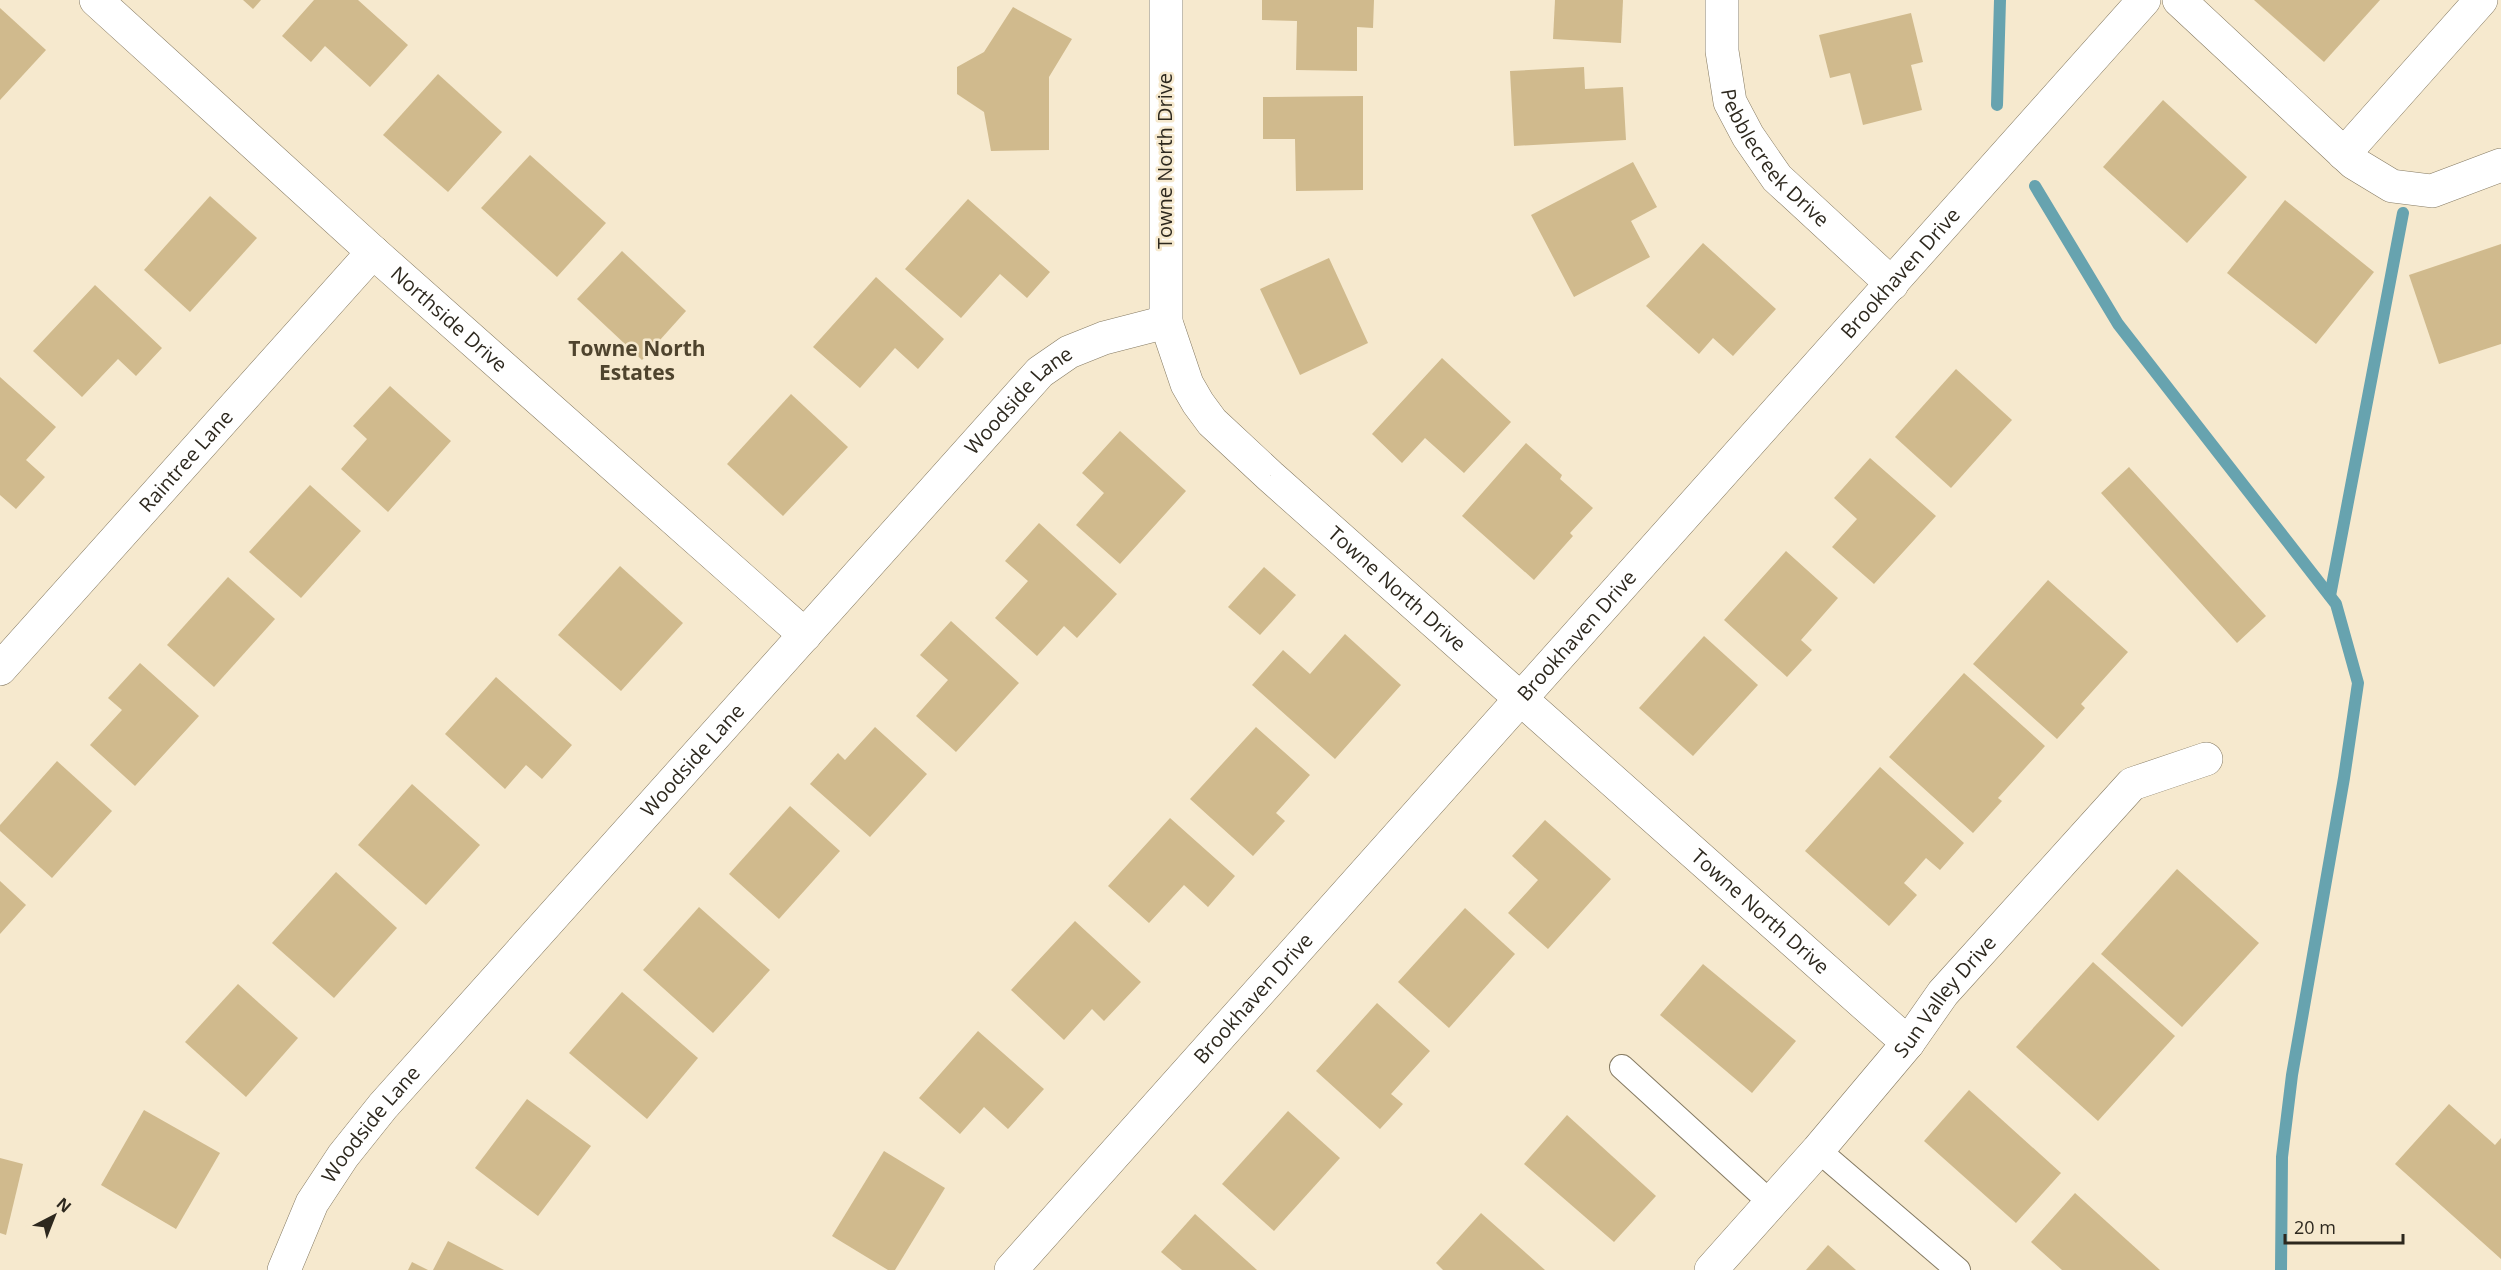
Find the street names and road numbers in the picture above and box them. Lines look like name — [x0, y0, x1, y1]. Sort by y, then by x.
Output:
street label: Towne North Drive — [1151, 73, 1178, 249]
street label: Pebblecreek Drive — [1715, 87, 1835, 233]
street label: Brookhaven Drive — [1834, 202, 1966, 344]
street label: Northside Drive — [385, 260, 513, 378]
street label: Woodside Lane — [958, 340, 1077, 460]
street label: Raintree Lane — [133, 404, 239, 518]
street label: Towne North Drive — [1322, 520, 1472, 657]
street label: Brookhaven Drive — [1511, 564, 1642, 707]
street label: Woodside Lane — [634, 698, 750, 822]
street label: Towne North Drive — [1686, 843, 1835, 980]
street label: Brookhaven Drive — [1187, 927, 1319, 1069]
street label: Sun Valley Drive — [1887, 929, 2002, 1063]
street label: Woodside Lane — [315, 1060, 426, 1188]

